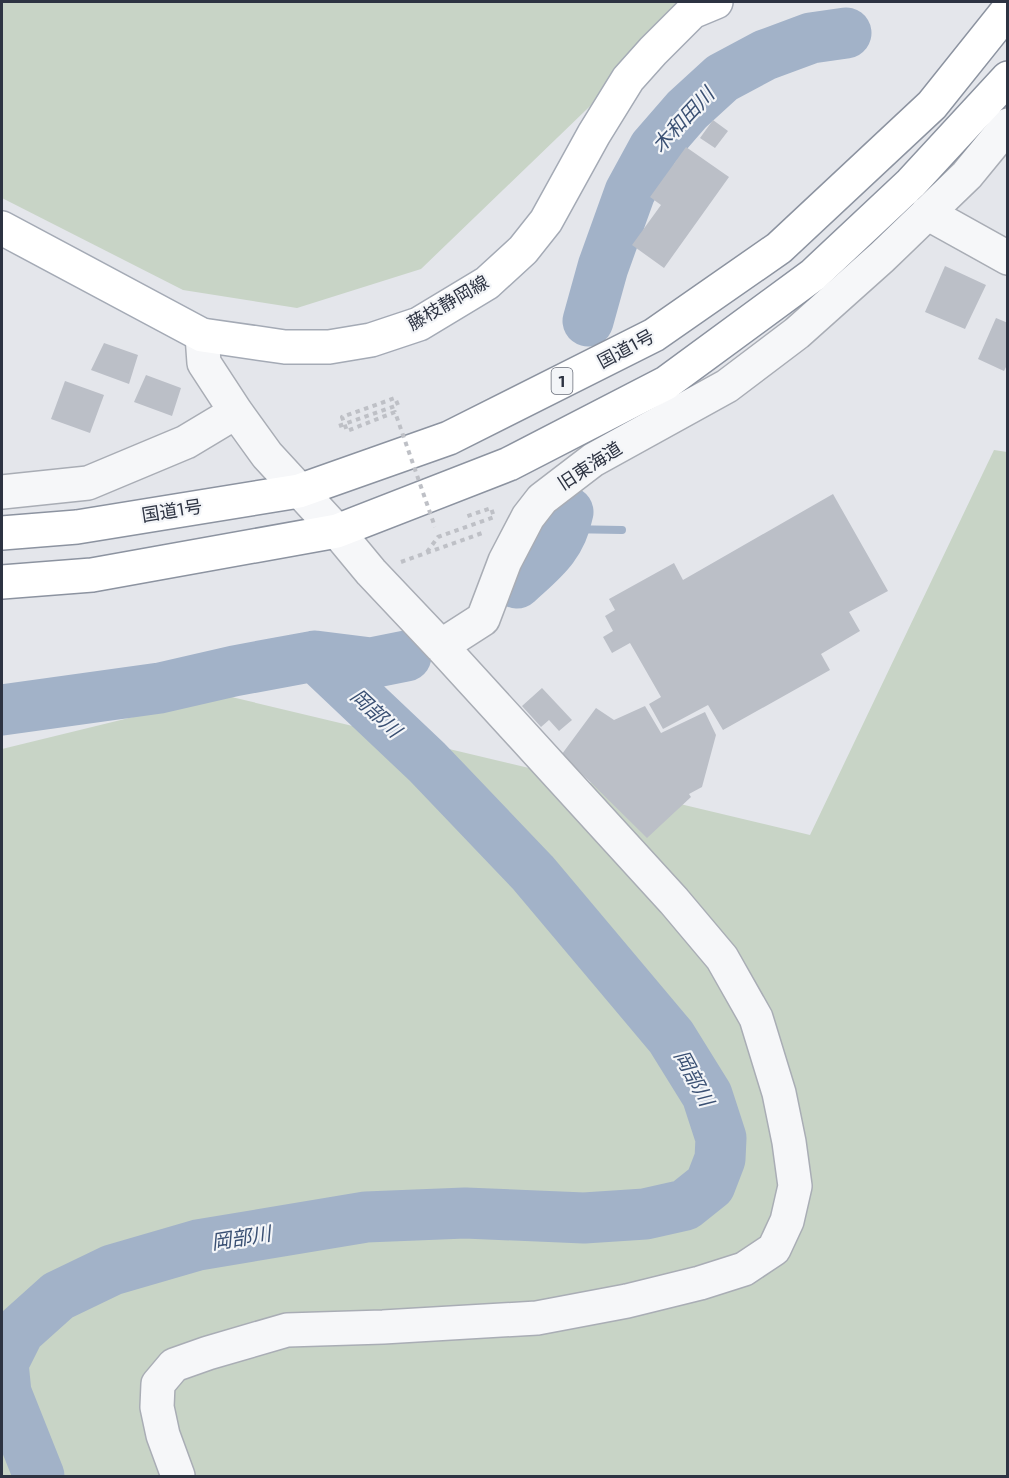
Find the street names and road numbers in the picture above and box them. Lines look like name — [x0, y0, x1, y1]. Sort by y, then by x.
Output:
street label: 藤枝静岡線 — [403, 270, 492, 334]
street label: 国道1号 — [593, 324, 658, 372]
road number: 1 — [552, 368, 572, 394]
street label: 旧東海道 — [553, 436, 626, 494]
street label: 国道1号 — [140, 494, 204, 526]

